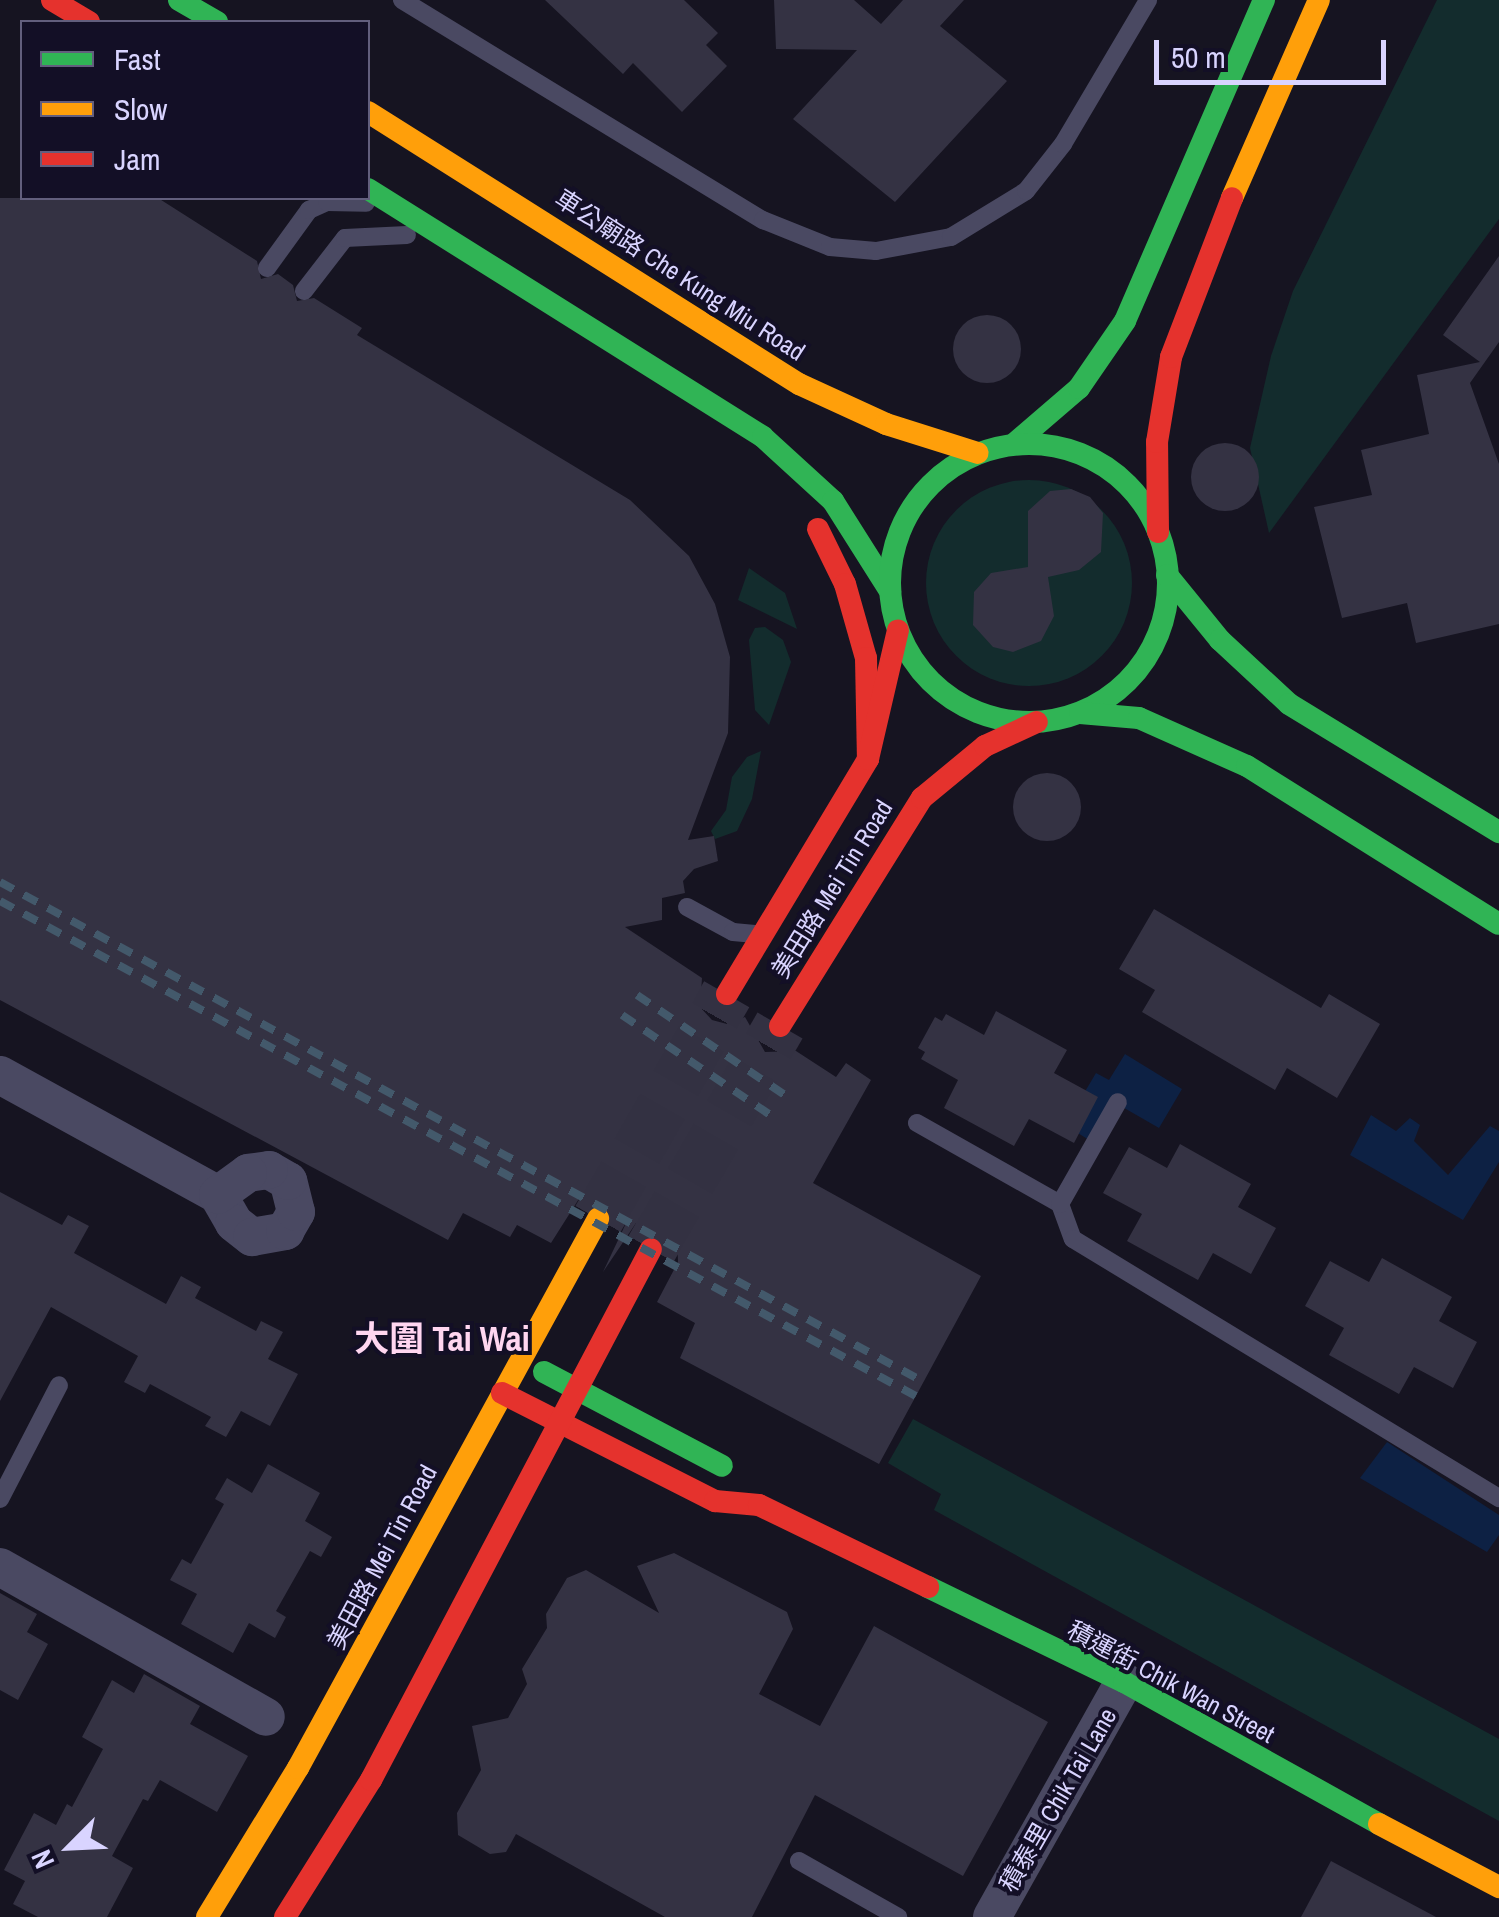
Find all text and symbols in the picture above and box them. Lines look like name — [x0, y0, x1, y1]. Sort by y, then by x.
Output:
legend — [20, 20, 370, 200]
scale bar — [1159, 20, 1392, 82]
text: 50 m — [1171, 37, 1226, 77]
text: Fast — [114, 39, 161, 79]
text: Slow — [114, 89, 167, 129]
text: Jam — [114, 139, 160, 179]
street label: 車公廟路 Che Kung Miu Road — [550, 183, 810, 367]
street label: 美田路 Mei Tin Road — [765, 794, 899, 984]
district label: 大圍 Tai Wai — [354, 1318, 530, 1360]
street label: 美田路 Mei Tin Road — [321, 1460, 443, 1654]
street label: 積運街 Chik Wan Street — [1062, 1615, 1280, 1749]
street label: 積泰里 Chik Tai Lane — [993, 1703, 1123, 1897]
north arrow — [20, 1797, 120, 1897]
text: N — [22, 1844, 63, 1875]

